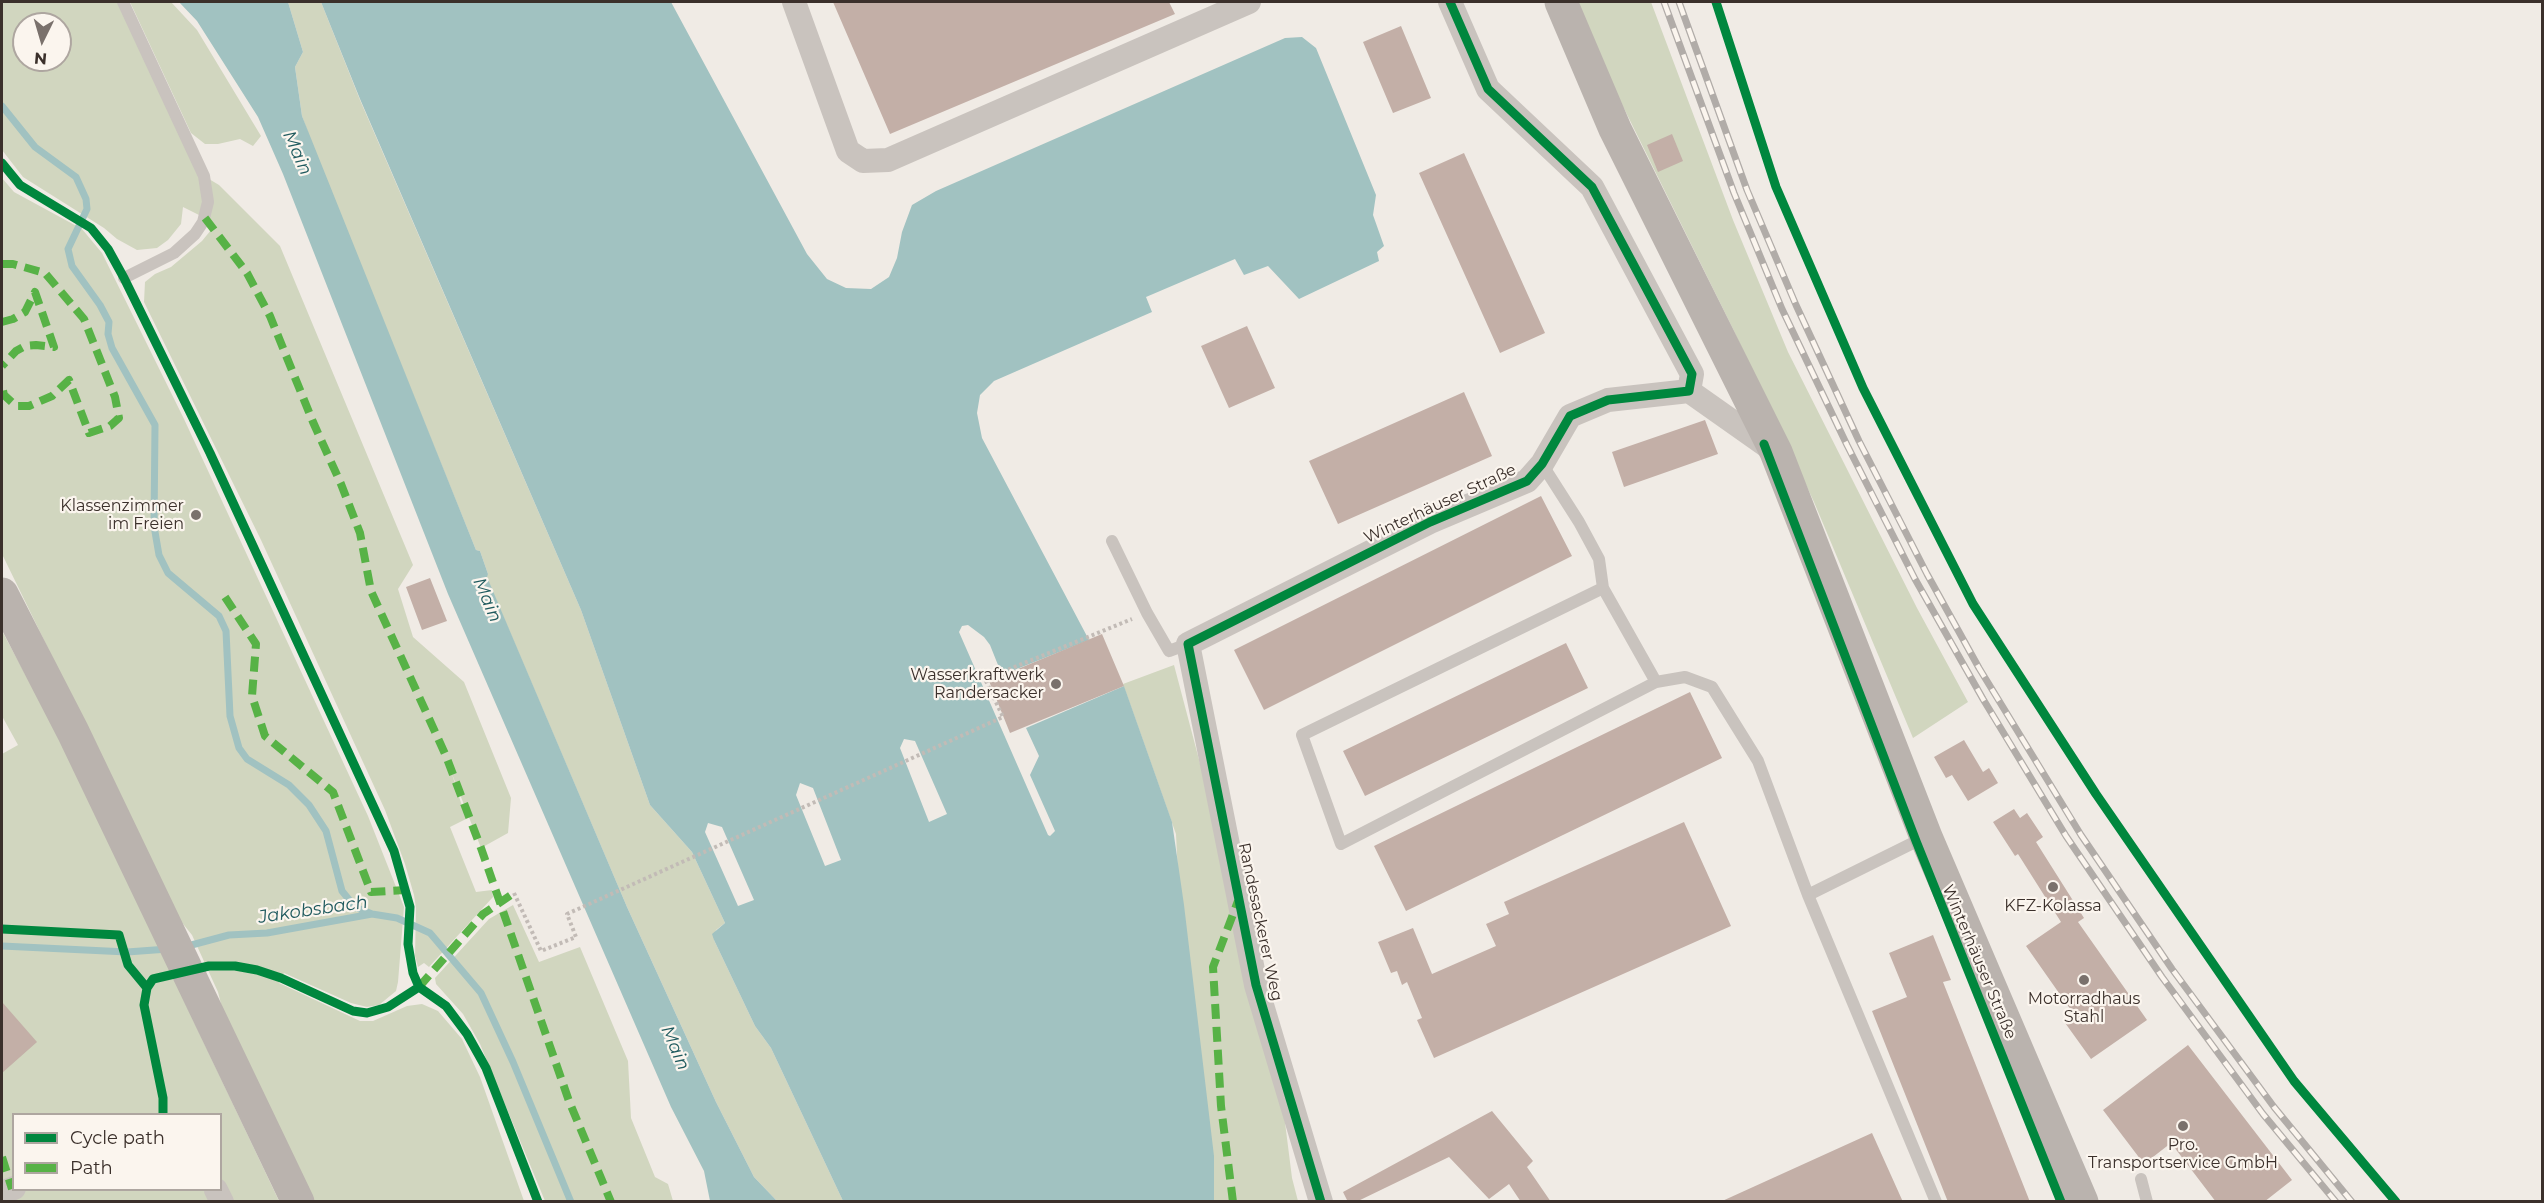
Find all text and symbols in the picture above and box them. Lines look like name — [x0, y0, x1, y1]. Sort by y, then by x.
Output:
north arrow — [12, 12, 72, 72]
text: N — [33, 48, 48, 68]
water label: Main — [278, 127, 316, 179]
street label: Winterhäuser Straße — [1361, 460, 1519, 548]
place label: Klassenzimmer im Freien — [60, 496, 184, 534]
marker: Klassenzimmer im Freien — [189, 508, 203, 522]
water label: Main — [468, 574, 506, 626]
place label: Wasserkraftwerk Randersacker — [910, 665, 1044, 703]
marker: Wasserkraftwerk Randersacker — [1049, 677, 1063, 691]
street label: Randesackerer Weg — [1234, 841, 1286, 1003]
marker: KFZ-Kolassa — [2046, 880, 2060, 894]
street label: Winterhäuser Straße — [1938, 882, 2020, 1042]
water label: Jakobsbach — [257, 892, 369, 928]
place label: KFZ-Kolassa — [2004, 896, 2102, 916]
marker: Motorradhaus Stahl — [2077, 973, 2091, 987]
place label: Motorradhaus Stahl — [2028, 989, 2140, 1027]
water label: Main — [656, 1022, 694, 1074]
legend — [12, 1113, 222, 1191]
marker: Pro. Transportservice GmbH — [2176, 1119, 2190, 1133]
text: Cycle path — [70, 1127, 165, 1149]
place label: Pro. Transportservice GmbH — [2088, 1135, 2278, 1173]
text: Path — [70, 1157, 113, 1179]

